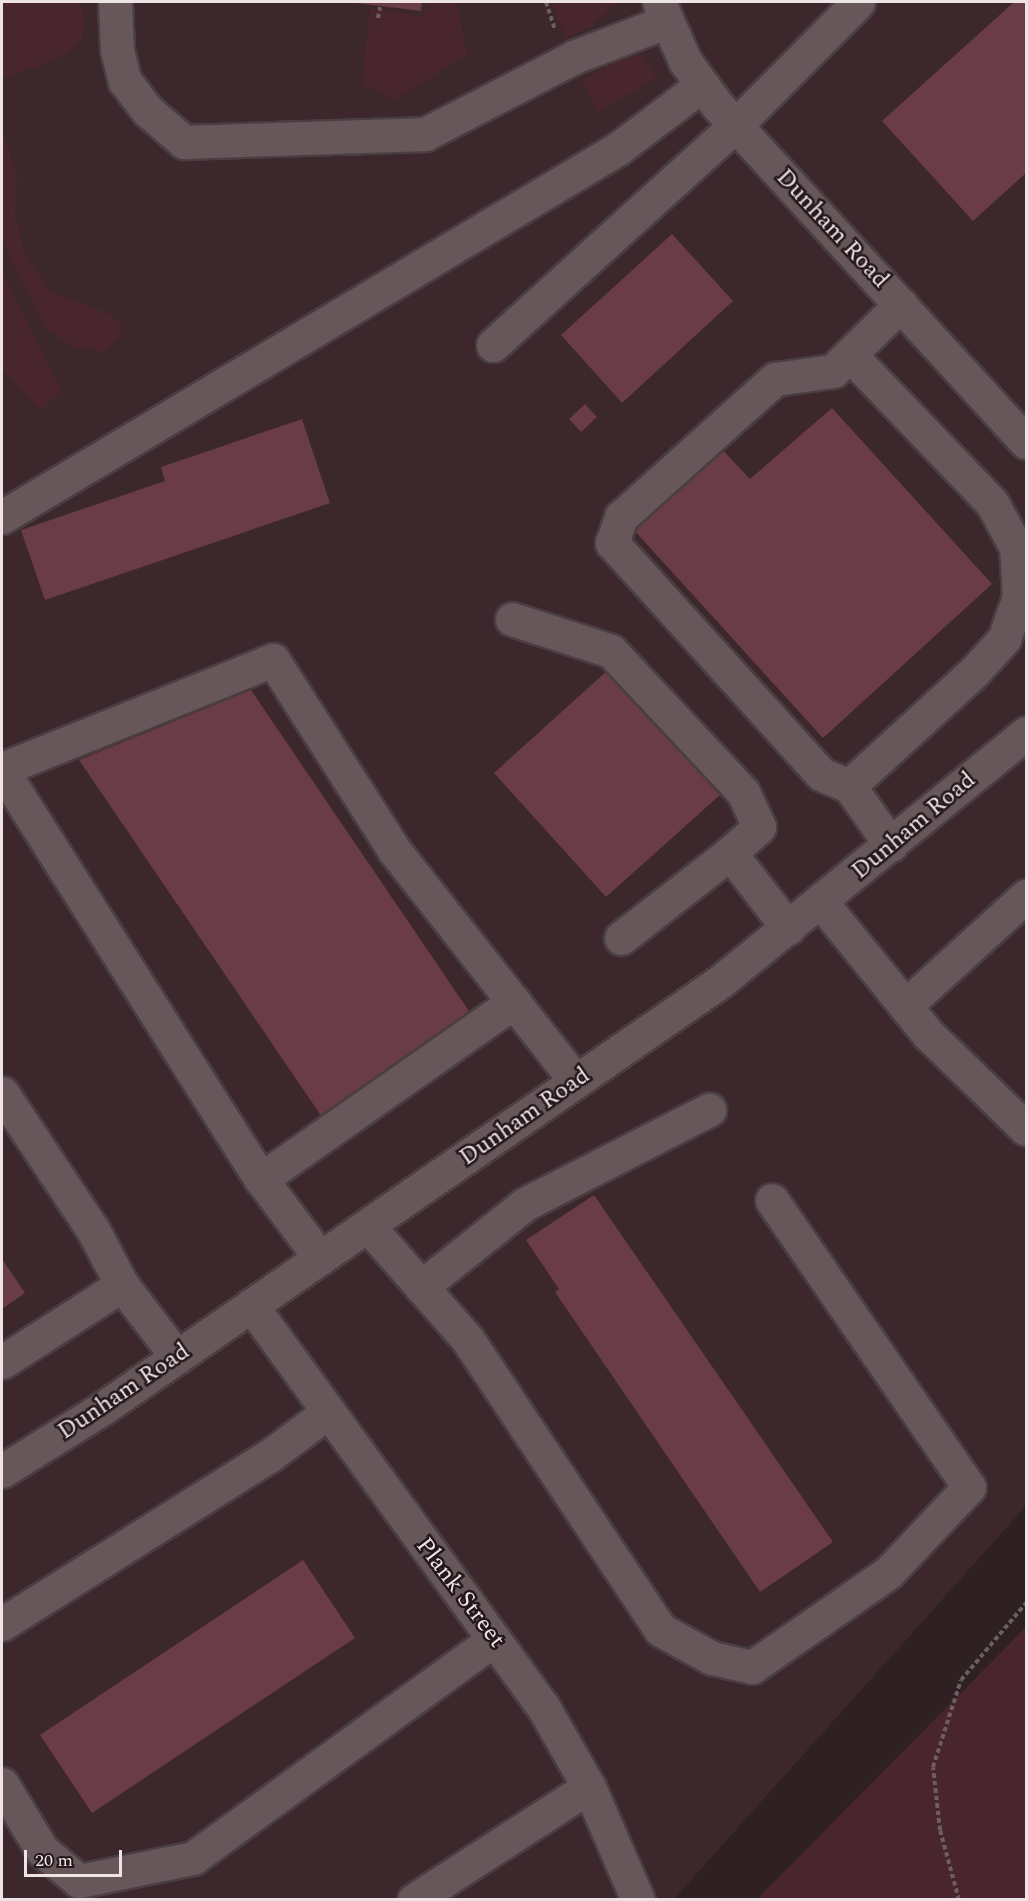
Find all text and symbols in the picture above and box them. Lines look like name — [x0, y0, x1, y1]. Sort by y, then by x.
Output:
street label: Dunham Road — [770, 163, 894, 295]
street label: Dunham Road — [846, 766, 982, 886]
street label: Dunham Road — [454, 1062, 596, 1172]
street label: Dunham Road — [53, 1337, 195, 1447]
street label: Plank Street — [409, 1532, 511, 1654]
scale bar — [27, 1838, 124, 1876]
text: 20 m — [35, 1847, 73, 1874]

